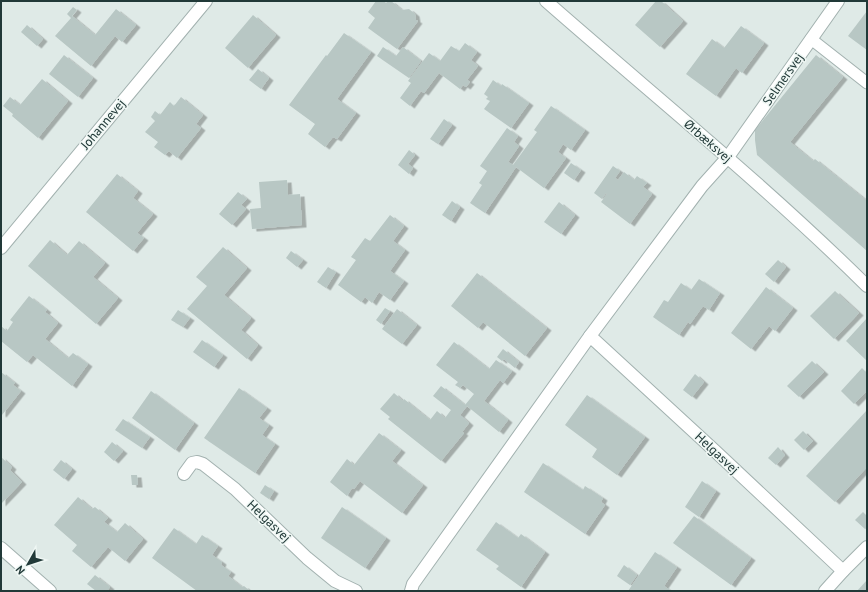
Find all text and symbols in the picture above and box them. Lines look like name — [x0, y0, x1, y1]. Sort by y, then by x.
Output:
street label: Selmersvej — [759, 49, 807, 109]
street label: Johannevej — [76, 95, 129, 154]
street label: Ørbæksvej — [680, 115, 736, 167]
street label: Helgasvej — [691, 428, 743, 478]
street label: Helgasvej — [244, 496, 294, 546]
north arrow — [8, 544, 48, 584]
text: N — [13, 563, 28, 578]

